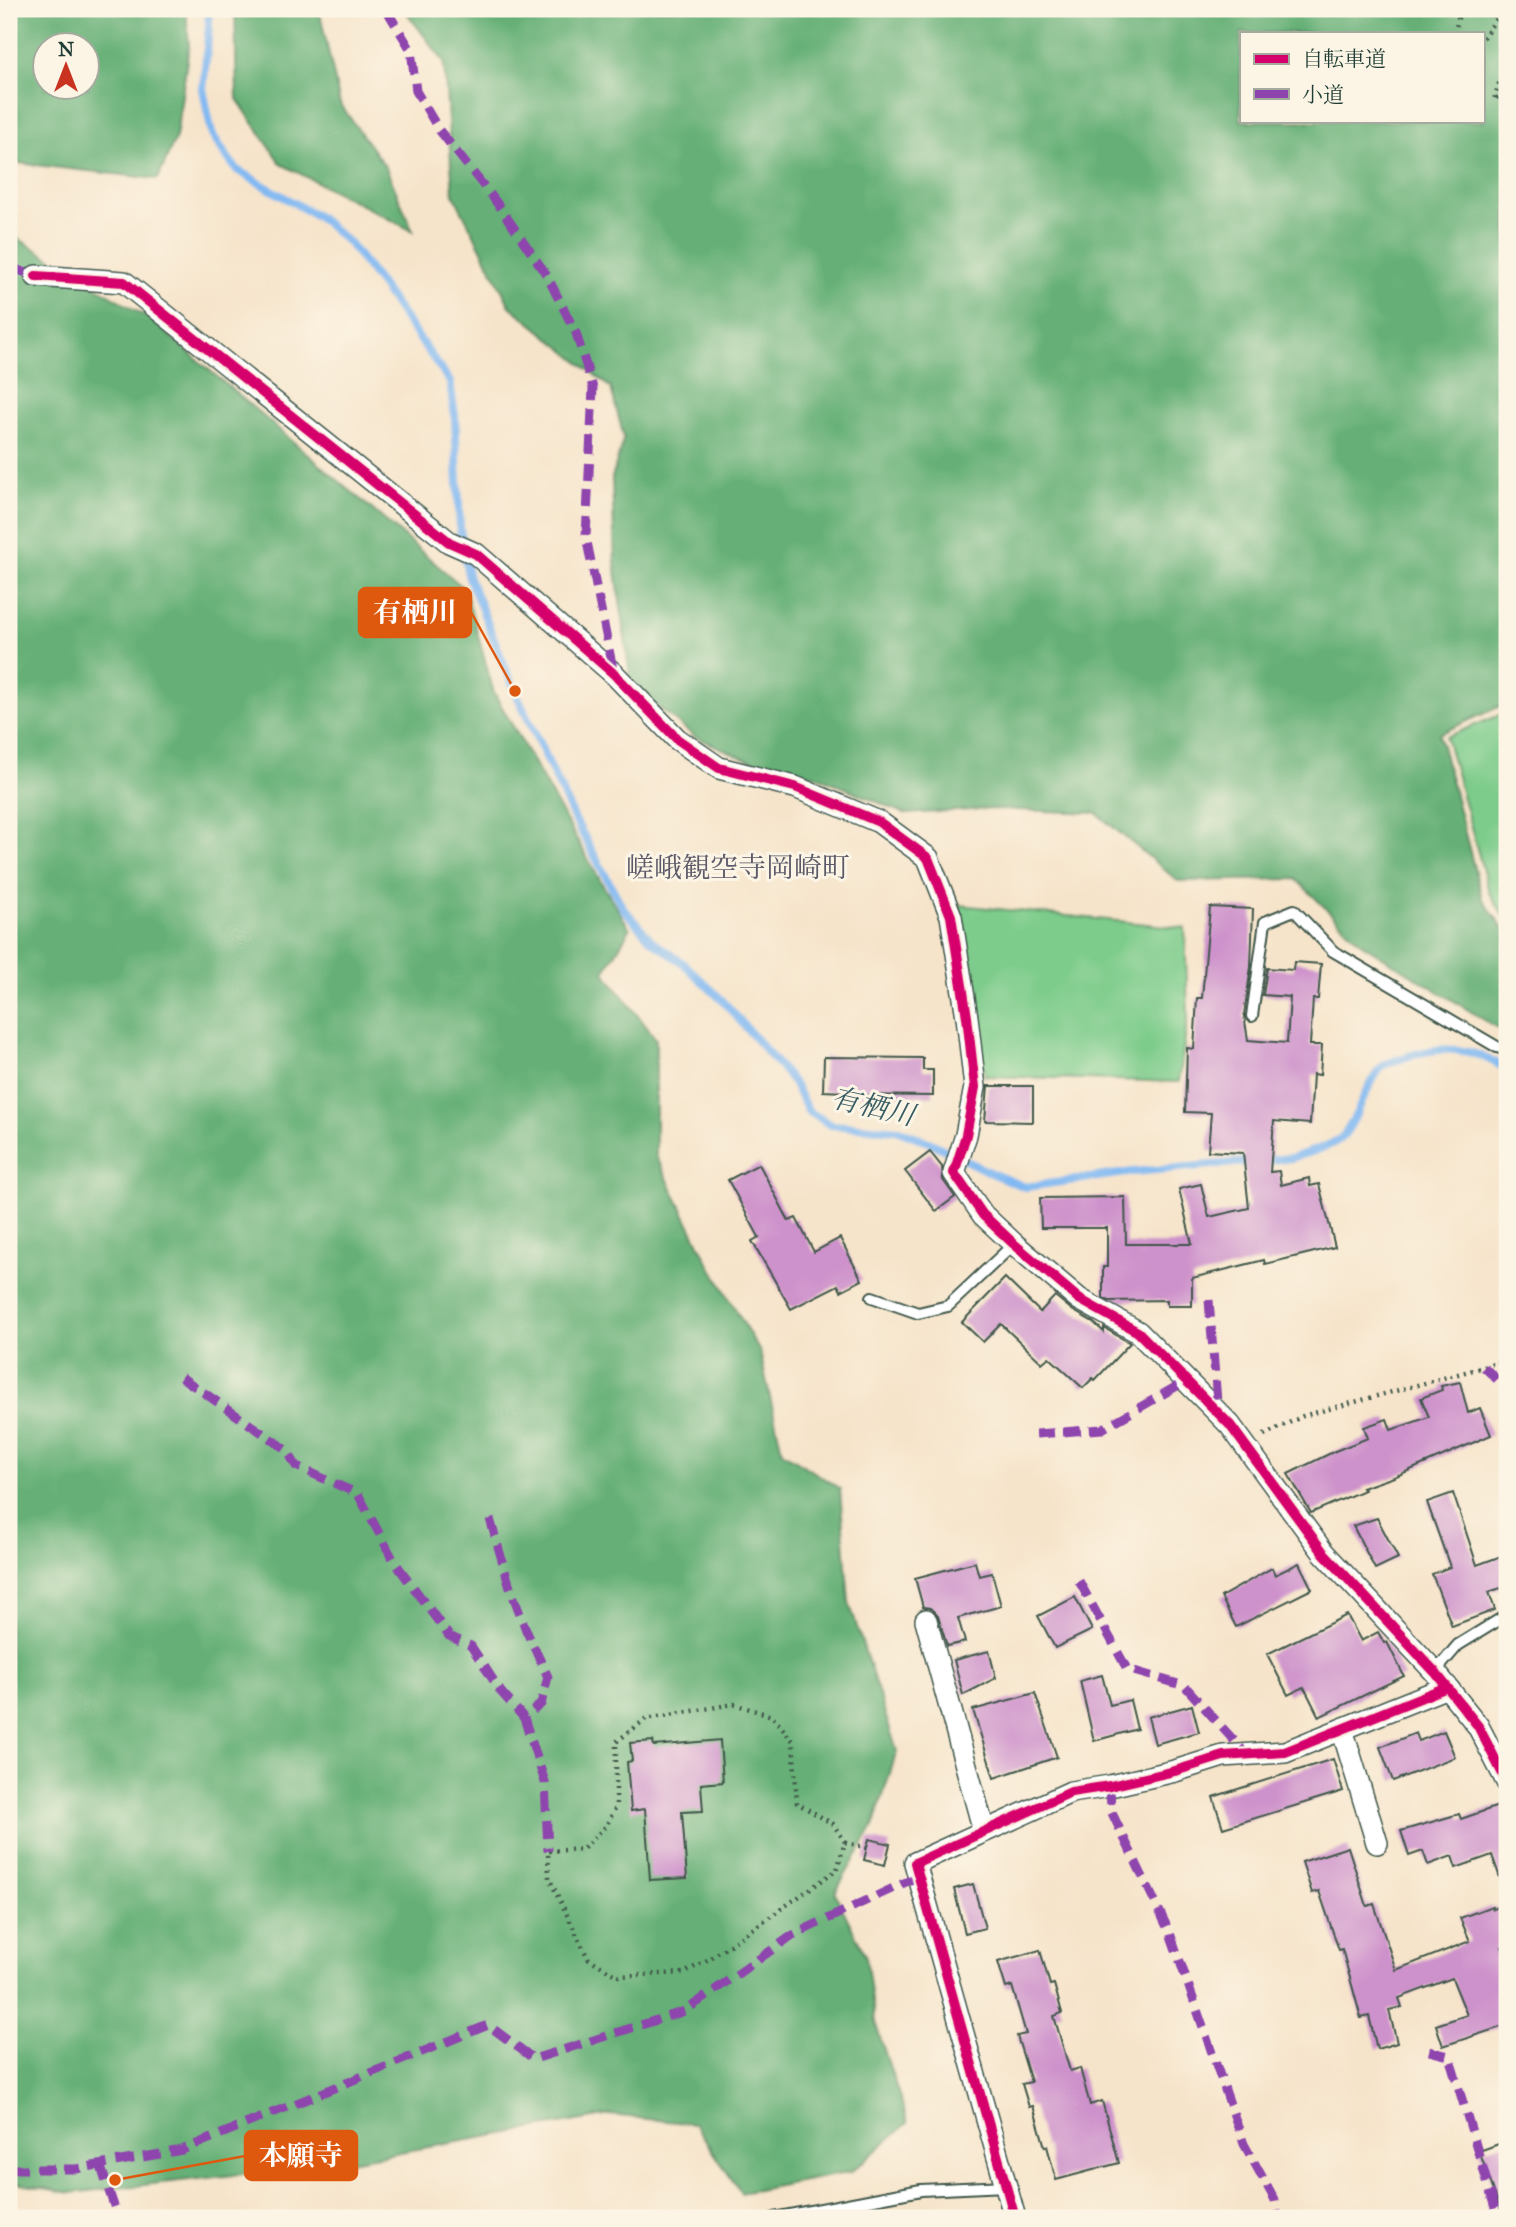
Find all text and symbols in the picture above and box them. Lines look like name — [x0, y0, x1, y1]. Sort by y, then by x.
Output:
north arrow — [32, 32, 102, 102]
legend — [1240, 32, 1484, 122]
text: N — [58, 38, 74, 61]
text: 自転車道 — [1302, 46, 1386, 72]
text: 小道 — [1302, 82, 1344, 108]
callout: 有栖川 — [359, 588, 471, 637]
text: 有栖川 — [373, 595, 457, 630]
district label: 嵯峨観空寺岡崎町 — [626, 850, 850, 885]
water label: 有栖川 — [828, 1080, 921, 1134]
callout: 本願寺 — [245, 2131, 357, 2180]
text: 本願寺 — [259, 2138, 343, 2173]

